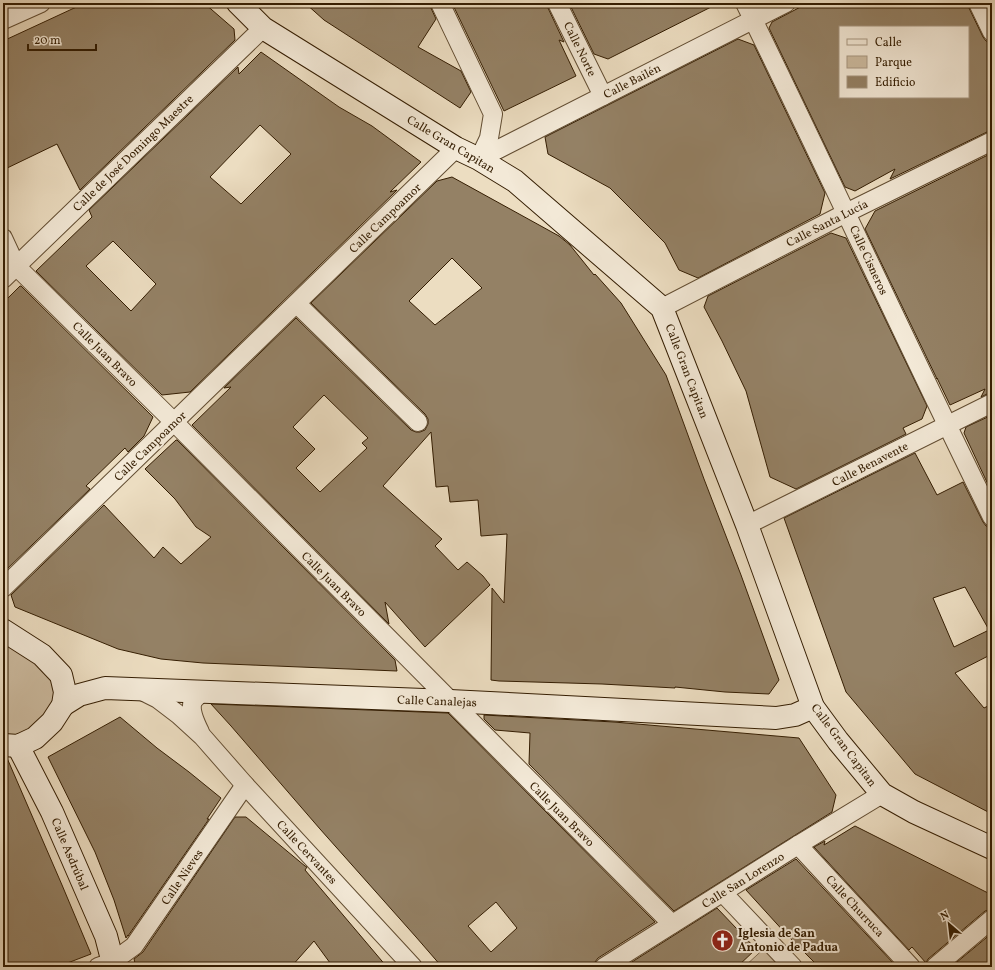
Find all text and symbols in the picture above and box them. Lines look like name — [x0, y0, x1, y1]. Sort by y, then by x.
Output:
street label: Calle Norte — [559, 19, 599, 80]
scale bar — [28, 26, 96, 52]
legend — [839, 26, 969, 98]
text: 20 m — [34, 33, 61, 49]
text: Calle — [875, 35, 902, 51]
text: Parque — [875, 55, 912, 71]
street label: Calle Bailén — [601, 61, 664, 103]
text: Edificio — [875, 75, 915, 91]
street label: Calle de José Domingo Maestre — [70, 92, 198, 216]
street label: Calle Gran Capitan — [403, 112, 497, 177]
street label: Calle Campoamor — [346, 180, 425, 257]
street label: Calle Santa Lucía — [784, 196, 871, 251]
street label: Calle Cisneros — [845, 223, 891, 298]
street label: Calle Juan Bravo — [68, 319, 140, 391]
street label: Calle Gran Capitan — [661, 322, 711, 421]
street label: Calle Campoamor — [111, 408, 190, 485]
street label: Calle Benavente — [829, 439, 912, 491]
street label: Calle Juan Bravo — [297, 549, 369, 621]
street label: Calle Canalejas — [397, 693, 477, 711]
street label: Calle Gran Capitan — [807, 701, 880, 790]
street label: Calle Juan Bravo — [525, 779, 597, 851]
street label: Calle Asdrúbal — [47, 816, 92, 893]
street label: Calle Cervantes — [272, 817, 340, 888]
street label: Calle Nieves — [158, 846, 207, 909]
street label: Calle San Lorenzo — [699, 849, 788, 913]
street label: Calle Churruca — [821, 872, 887, 941]
north arrow — [929, 904, 969, 944]
text: N — [938, 908, 952, 925]
place label: Iglesia de San Antonio de Padua — [738, 926, 838, 956]
church icon: Iglesia de San Antonio de Padua — [710, 927, 736, 953]

